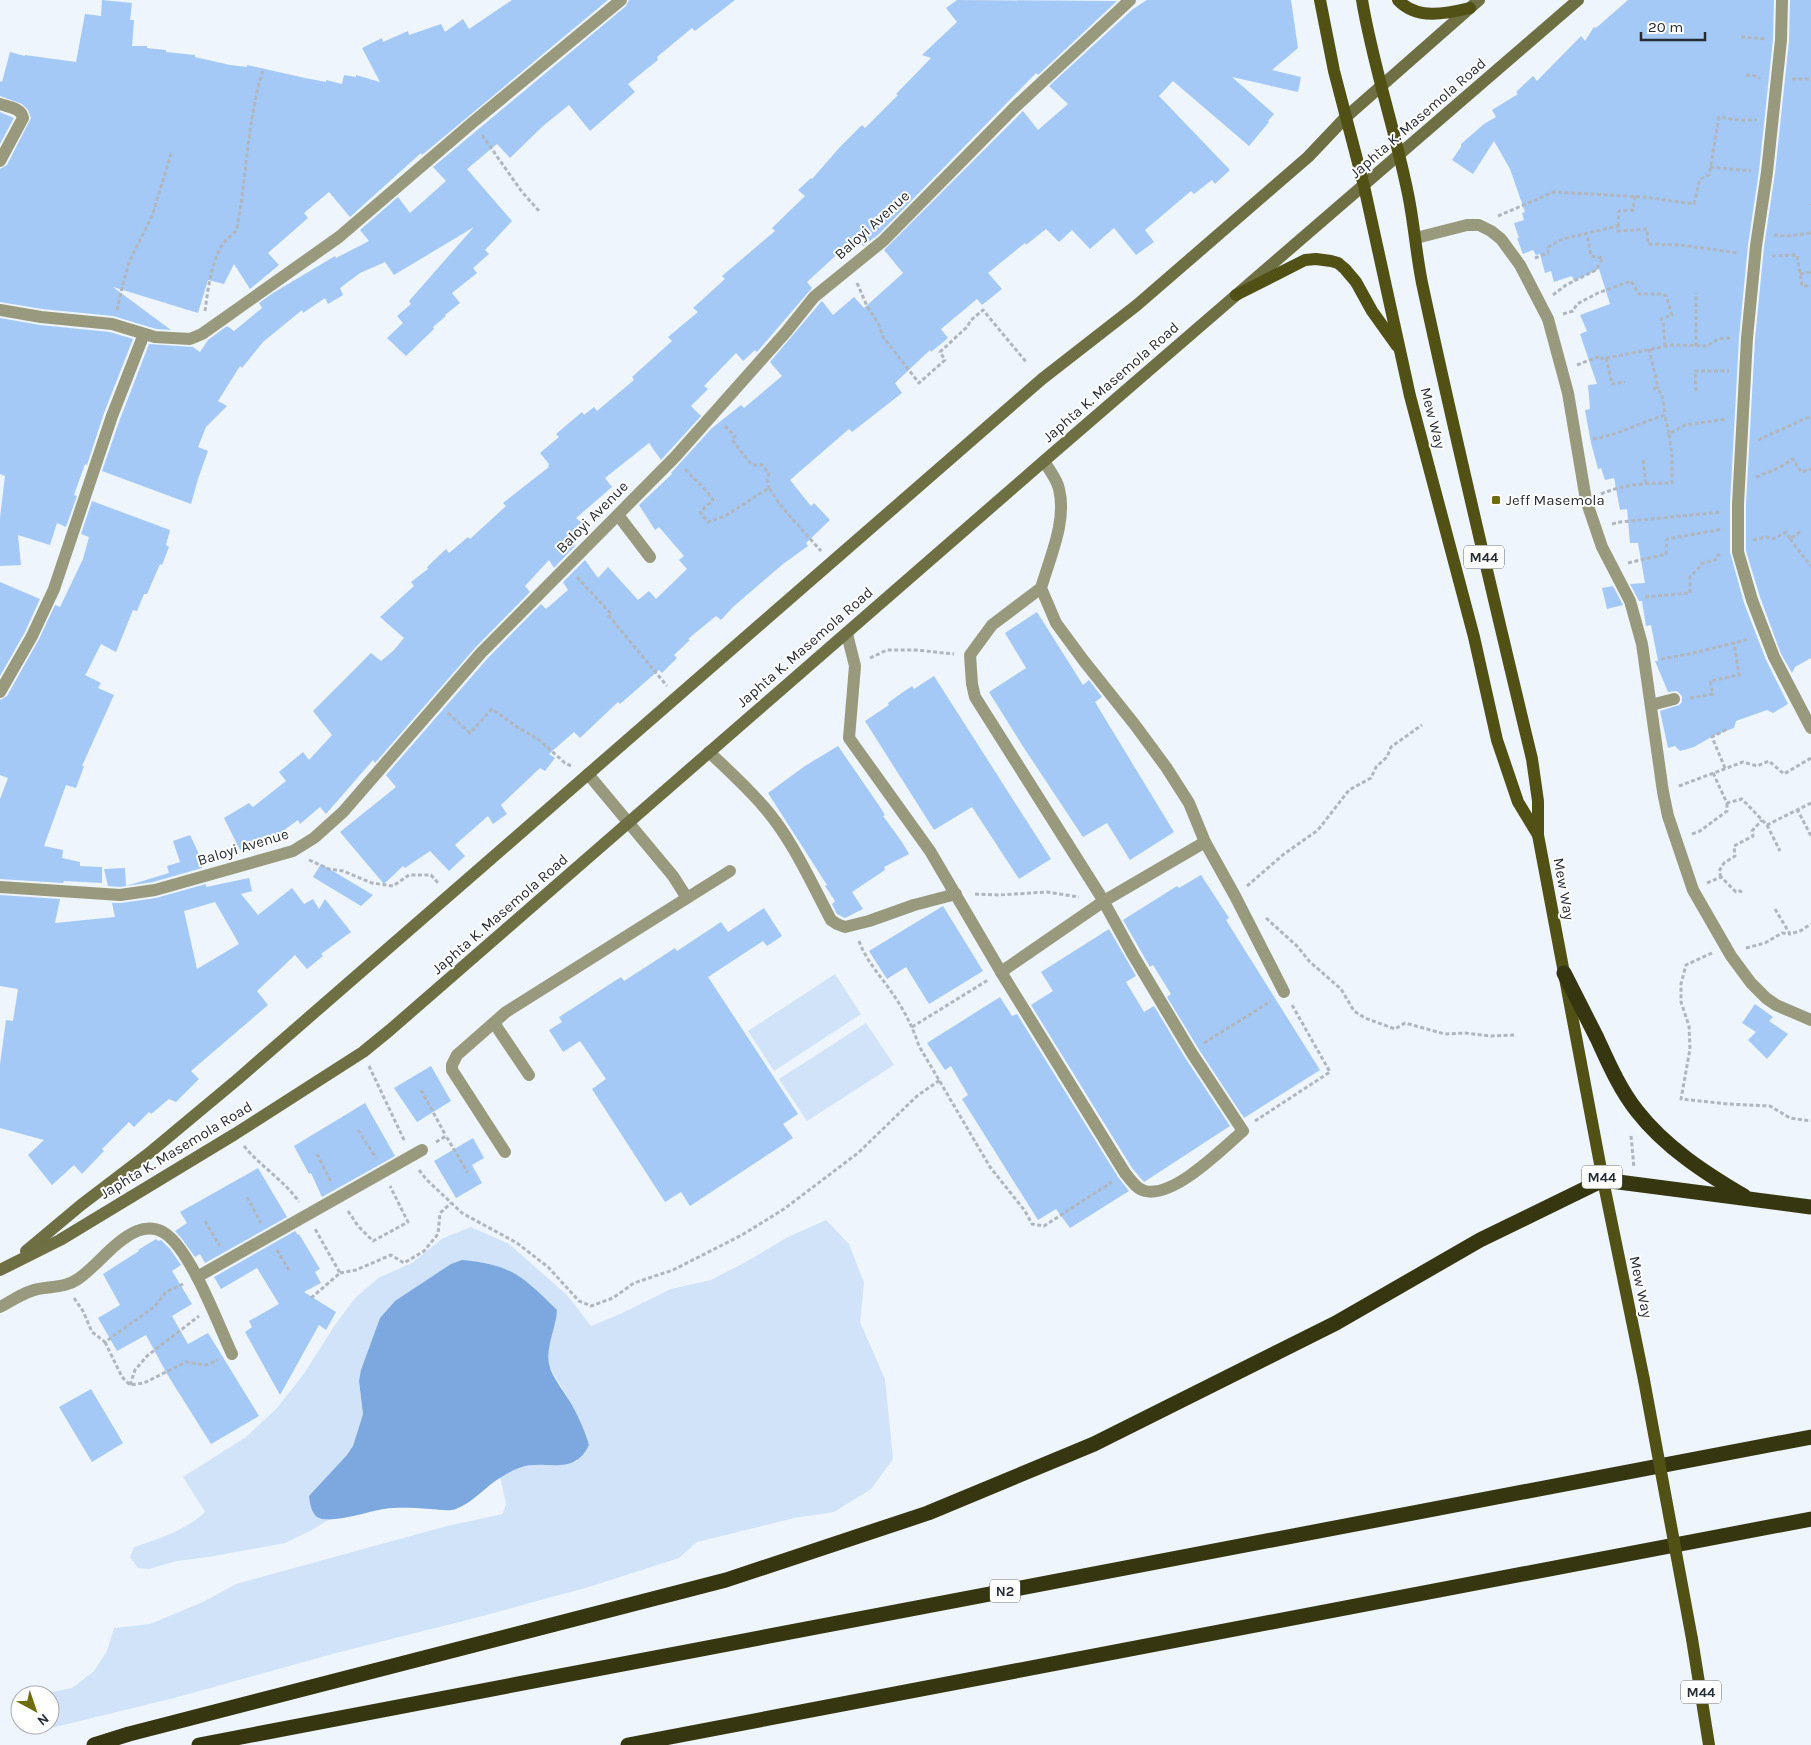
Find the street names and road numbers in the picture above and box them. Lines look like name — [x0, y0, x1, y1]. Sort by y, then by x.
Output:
street label: Japhta K. Masemola Road — [1346, 54, 1490, 182]
street label: Baloyi Avenue — [831, 187, 913, 263]
street label: Japhta K. Masemola Road — [1039, 318, 1183, 446]
street label: Mew Way — [1417, 385, 1449, 451]
street label: Baloyi Avenue — [552, 477, 632, 557]
road number: M44 — [1464, 546, 1504, 568]
street label: Japhta K. Masemola Road — [733, 583, 877, 711]
street label: Baloyi Avenue — [195, 825, 291, 869]
street label: Japhta K. Masemola Road — [428, 850, 572, 978]
street label: Mew Way — [1550, 856, 1578, 922]
street label: Japhta K. Masemola Road — [97, 1097, 255, 1203]
road number: M44 — [1582, 1166, 1622, 1188]
street label: Mew Way — [1626, 1254, 1656, 1320]
road number: N2 — [990, 1580, 1020, 1602]
road number: M44 — [1681, 1680, 1721, 1704]

